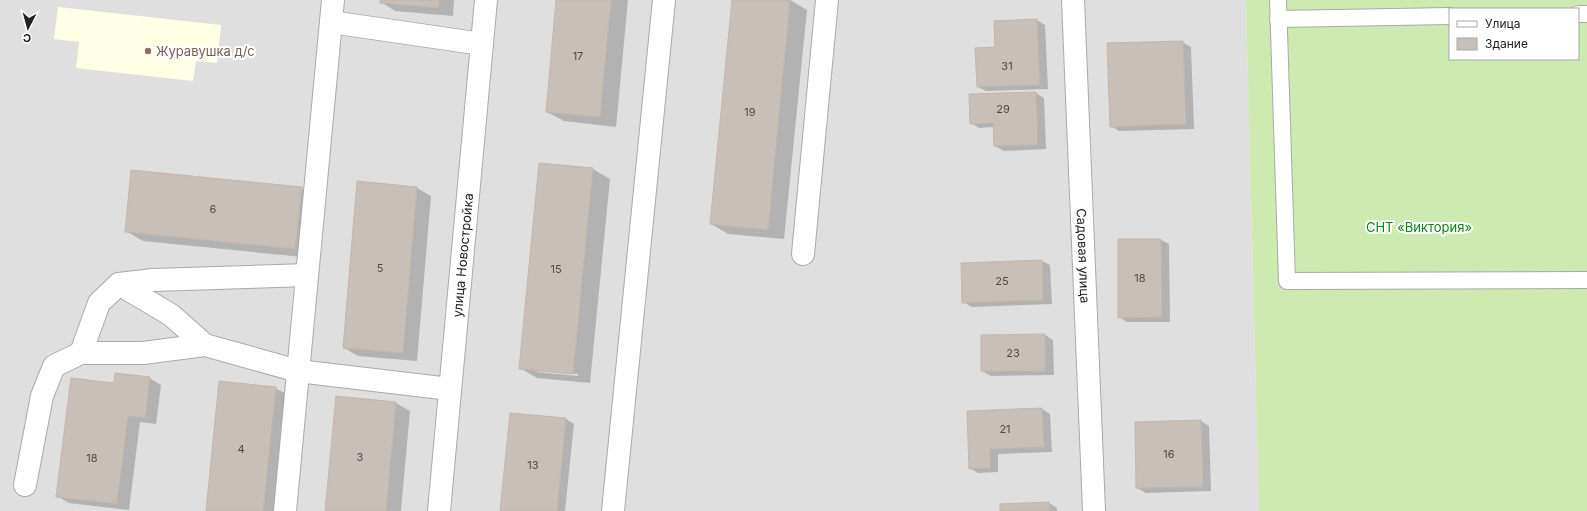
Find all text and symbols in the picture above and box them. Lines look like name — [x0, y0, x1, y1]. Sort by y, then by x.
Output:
north arrow — [8, 8, 48, 48]
legend — [1449, 8, 1579, 60]
text: Улица — [1485, 16, 1520, 31]
text: С — [22, 31, 32, 45]
text: Здание — [1485, 36, 1528, 51]
place label: Журавушка д/с — [156, 43, 255, 59]
marker: Журавушка д/с — [143, 46, 153, 56]
house number: 17 — [573, 49, 583, 63]
house number: 31 — [1001, 59, 1013, 73]
house number: 29 — [996, 102, 1010, 116]
house number: 19 — [744, 105, 756, 119]
street label: улица Новостройка — [449, 192, 476, 318]
house number: 6 — [210, 202, 217, 216]
street label: Садовая улица — [1074, 208, 1093, 304]
park label: СНТ «Виктория» — [1366, 219, 1472, 235]
house number: 5 — [377, 261, 384, 275]
house number: 15 — [550, 262, 562, 276]
house number: 18 — [1134, 271, 1146, 285]
house number: 25 — [995, 274, 1009, 288]
house number: 23 — [1006, 346, 1020, 360]
house number: 21 — [999, 422, 1011, 436]
house number: 4 — [237, 442, 245, 456]
house number: 16 — [1163, 447, 1175, 461]
house number: 3 — [357, 450, 364, 464]
house number: 18 — [86, 451, 98, 465]
house number: 13 — [527, 458, 539, 472]

